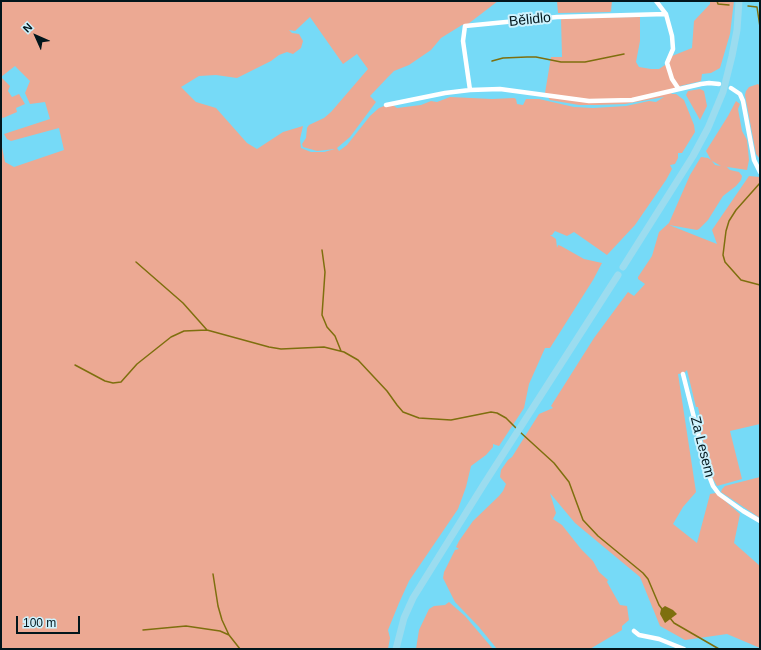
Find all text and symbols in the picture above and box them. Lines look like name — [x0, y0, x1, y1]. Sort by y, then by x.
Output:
street label: Bělidlo — [508, 9, 552, 31]
north arrow — [16, 16, 56, 56]
text: N — [20, 20, 35, 35]
street label: Za Lesem — [686, 415, 718, 479]
scale bar — [18, 608, 82, 634]
text: 100 m — [23, 616, 56, 630]

